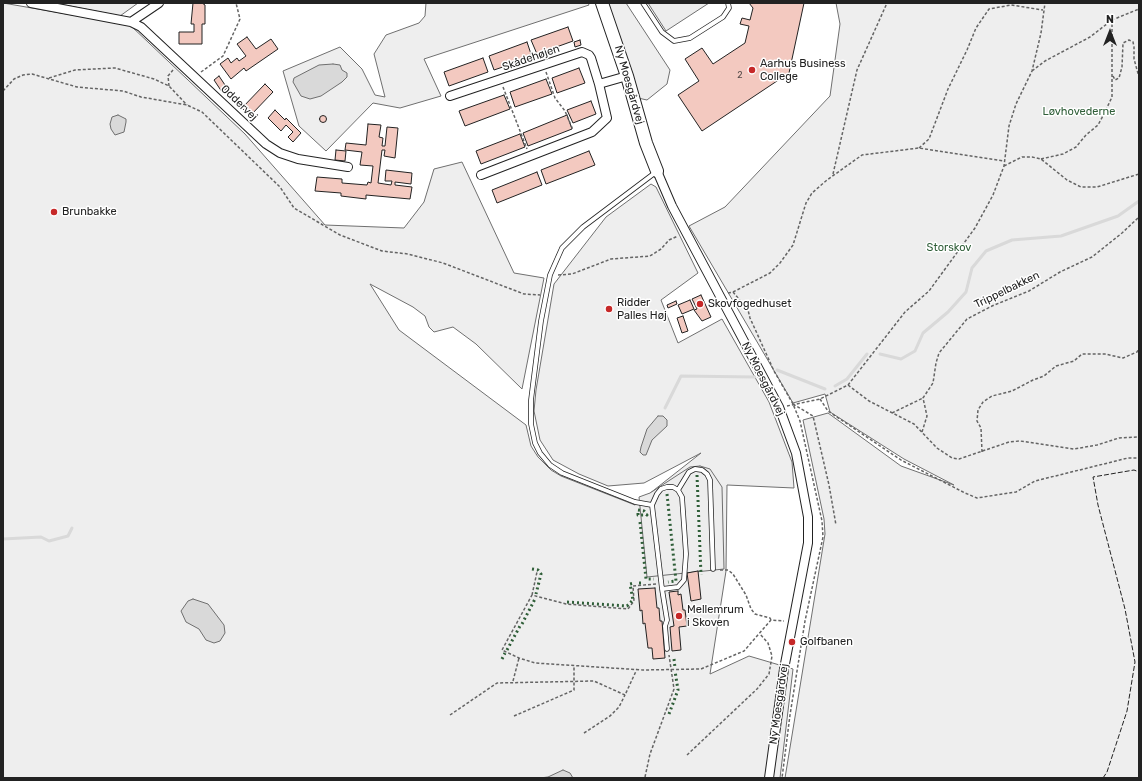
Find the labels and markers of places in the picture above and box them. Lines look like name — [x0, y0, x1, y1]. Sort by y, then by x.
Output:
place label: Aarhus Business College — [760, 57, 846, 83]
marker: Aarhus Business College — [747, 65, 757, 75]
place label: Brunbakke — [62, 205, 117, 219]
marker: Brunbakke — [49, 207, 59, 217]
place label: Ridder Palles Høj — [617, 296, 667, 322]
place label: Skovfogedhuset — [708, 297, 792, 311]
marker: Skovfogedhuset — [695, 299, 705, 309]
marker: Ridder Palles Høj — [604, 304, 614, 314]
place label: Mellemrum i Skoven — [687, 603, 744, 629]
marker: Mellemrum i Skoven — [674, 611, 684, 621]
place label: Golfbanen — [800, 635, 853, 649]
marker: Golfbanen — [787, 637, 797, 647]

